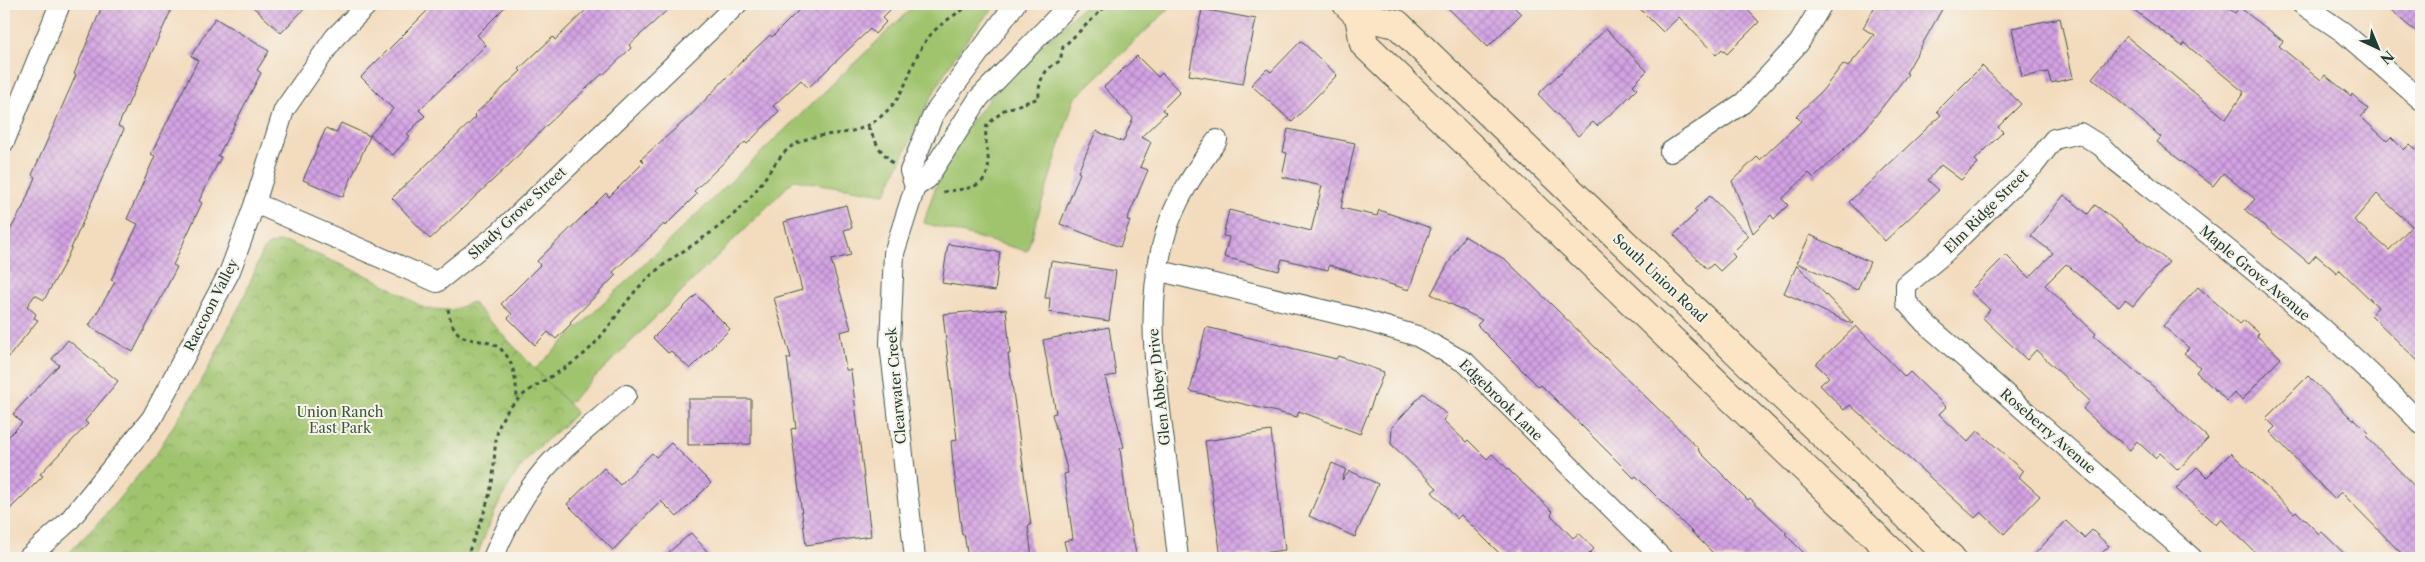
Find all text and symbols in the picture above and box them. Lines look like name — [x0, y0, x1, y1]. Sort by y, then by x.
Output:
north arrow — [2352, 22, 2402, 72]
text: N — [2376, 47, 2398, 68]
street label: Shady Grove Street — [464, 163, 570, 263]
street label: Elm Ridge Street — [1940, 165, 2032, 257]
street label: Maple Grove Avenue — [2196, 221, 2314, 325]
street label: South Union Road — [1609, 230, 1711, 327]
street label: Raccoon Valley — [180, 256, 242, 354]
street label: Clearwater Creek — [882, 326, 910, 445]
street label: Glen Abbey Drive — [1144, 327, 1174, 446]
street label: Edgebrook Lane — [1455, 356, 1547, 445]
street label: Roseberry Avenue — [1996, 385, 2100, 478]
park label: Union Ranch East Park — [296, 403, 384, 437]

